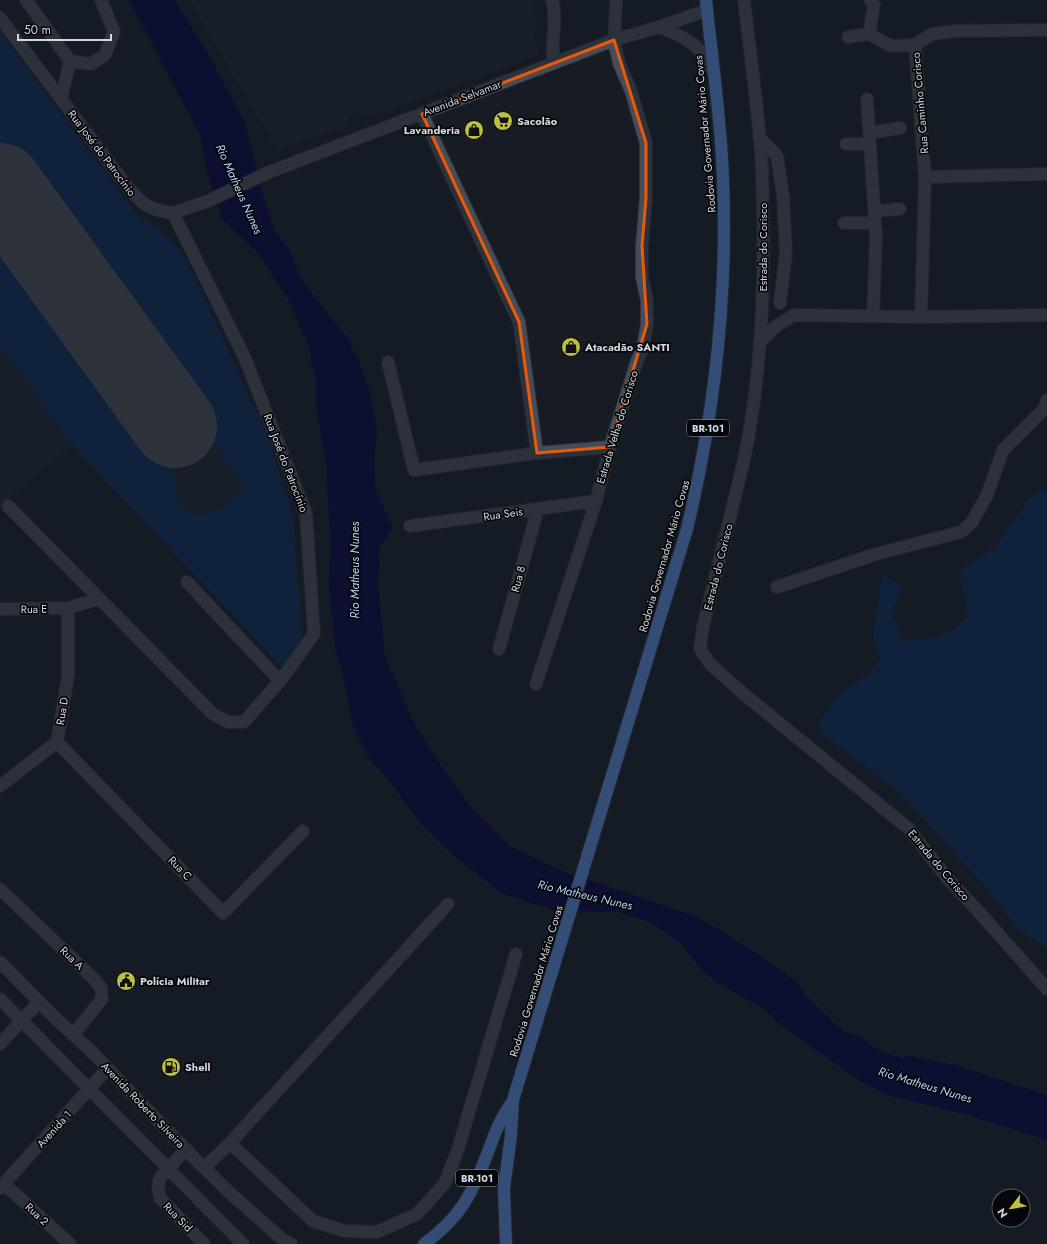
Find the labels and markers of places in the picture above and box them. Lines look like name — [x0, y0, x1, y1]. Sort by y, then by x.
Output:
supermarket icon: Sacolão — [492, 110, 514, 132]
place label: Sacolão — [517, 113, 558, 129]
shop icon: Lavanderia — [463, 119, 485, 141]
place label: Lavanderia — [404, 122, 460, 138]
shop icon: Atacadão SANTI — [560, 336, 582, 358]
place label: Atacadão SANTI — [584, 339, 670, 355]
public building icon: Polícia Militar — [115, 970, 137, 992]
place label: Polícia Militar — [140, 973, 210, 989]
fuel station icon: Shell — [160, 1056, 182, 1078]
place label: Shell — [185, 1059, 210, 1075]

